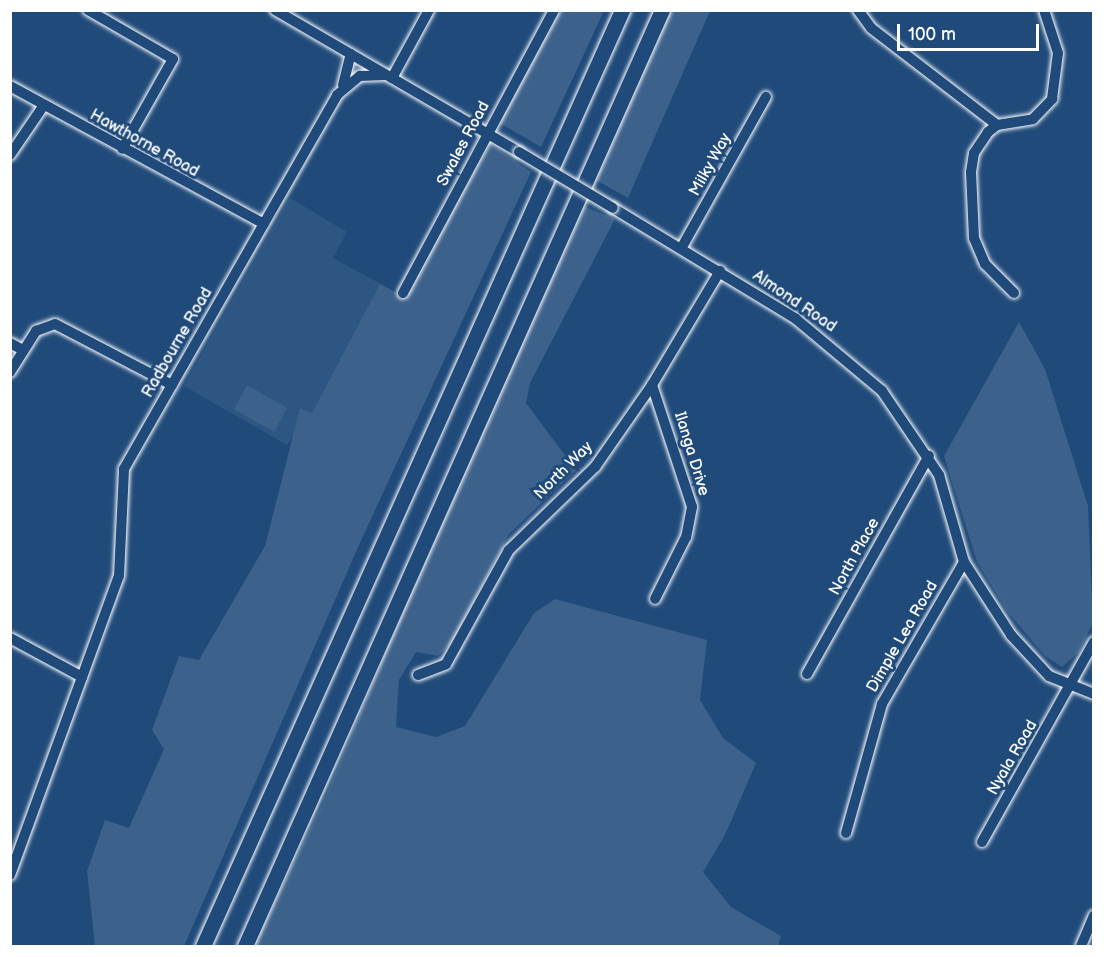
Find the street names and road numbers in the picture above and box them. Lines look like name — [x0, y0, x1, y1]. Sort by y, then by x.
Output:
street label: Swales Road — [434, 98, 494, 190]
street label: Hawthorne Road — [86, 106, 202, 182]
street label: Milky Way — [685, 129, 737, 201]
street label: Almond Road — [748, 267, 840, 337]
street label: Radbourne Road — [139, 285, 217, 401]
street label: Ilanga Drive — [669, 410, 713, 498]
street label: North Way — [531, 438, 597, 504]
street label: North Place — [826, 515, 884, 599]
street label: Dimple Lea Road — [863, 578, 943, 696]
street label: Nyala Road — [984, 717, 1042, 799]

